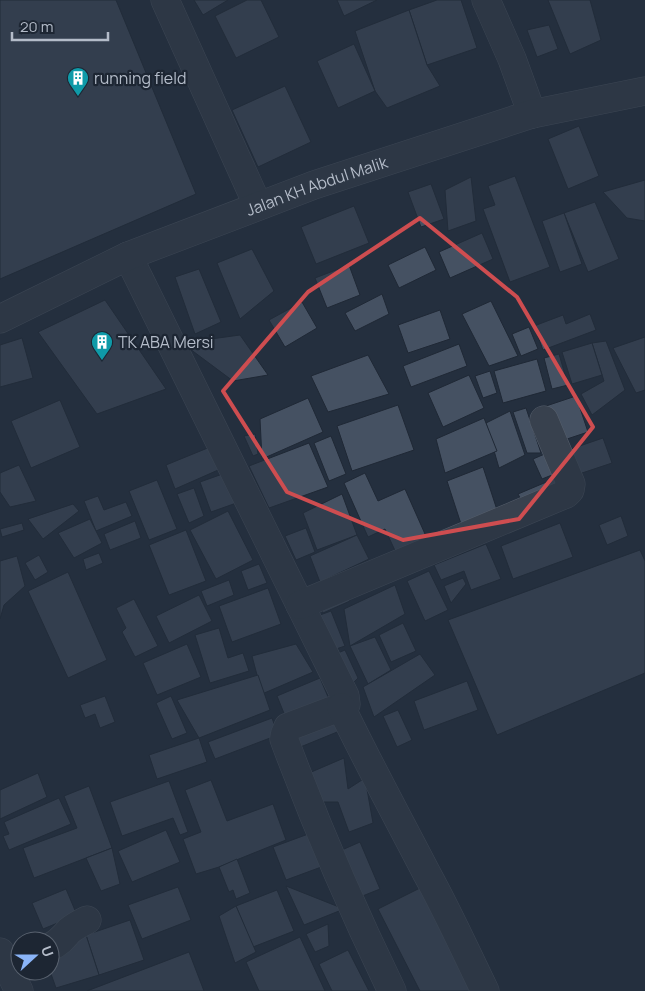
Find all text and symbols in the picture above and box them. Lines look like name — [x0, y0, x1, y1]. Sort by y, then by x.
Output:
scale bar — [12, 10, 109, 42]
text: 20 m — [20, 16, 53, 37]
building icon: running field — [66, 66, 90, 97]
place label: running field — [94, 67, 186, 89]
street label: Jalan KH Abdul Malik — [243, 150, 391, 221]
building icon: TK ABA Mersi — [90, 330, 114, 361]
place label: TK ABA Mersi — [118, 331, 214, 353]
north arrow — [10, 931, 60, 981]
text: U — [37, 943, 58, 959]

